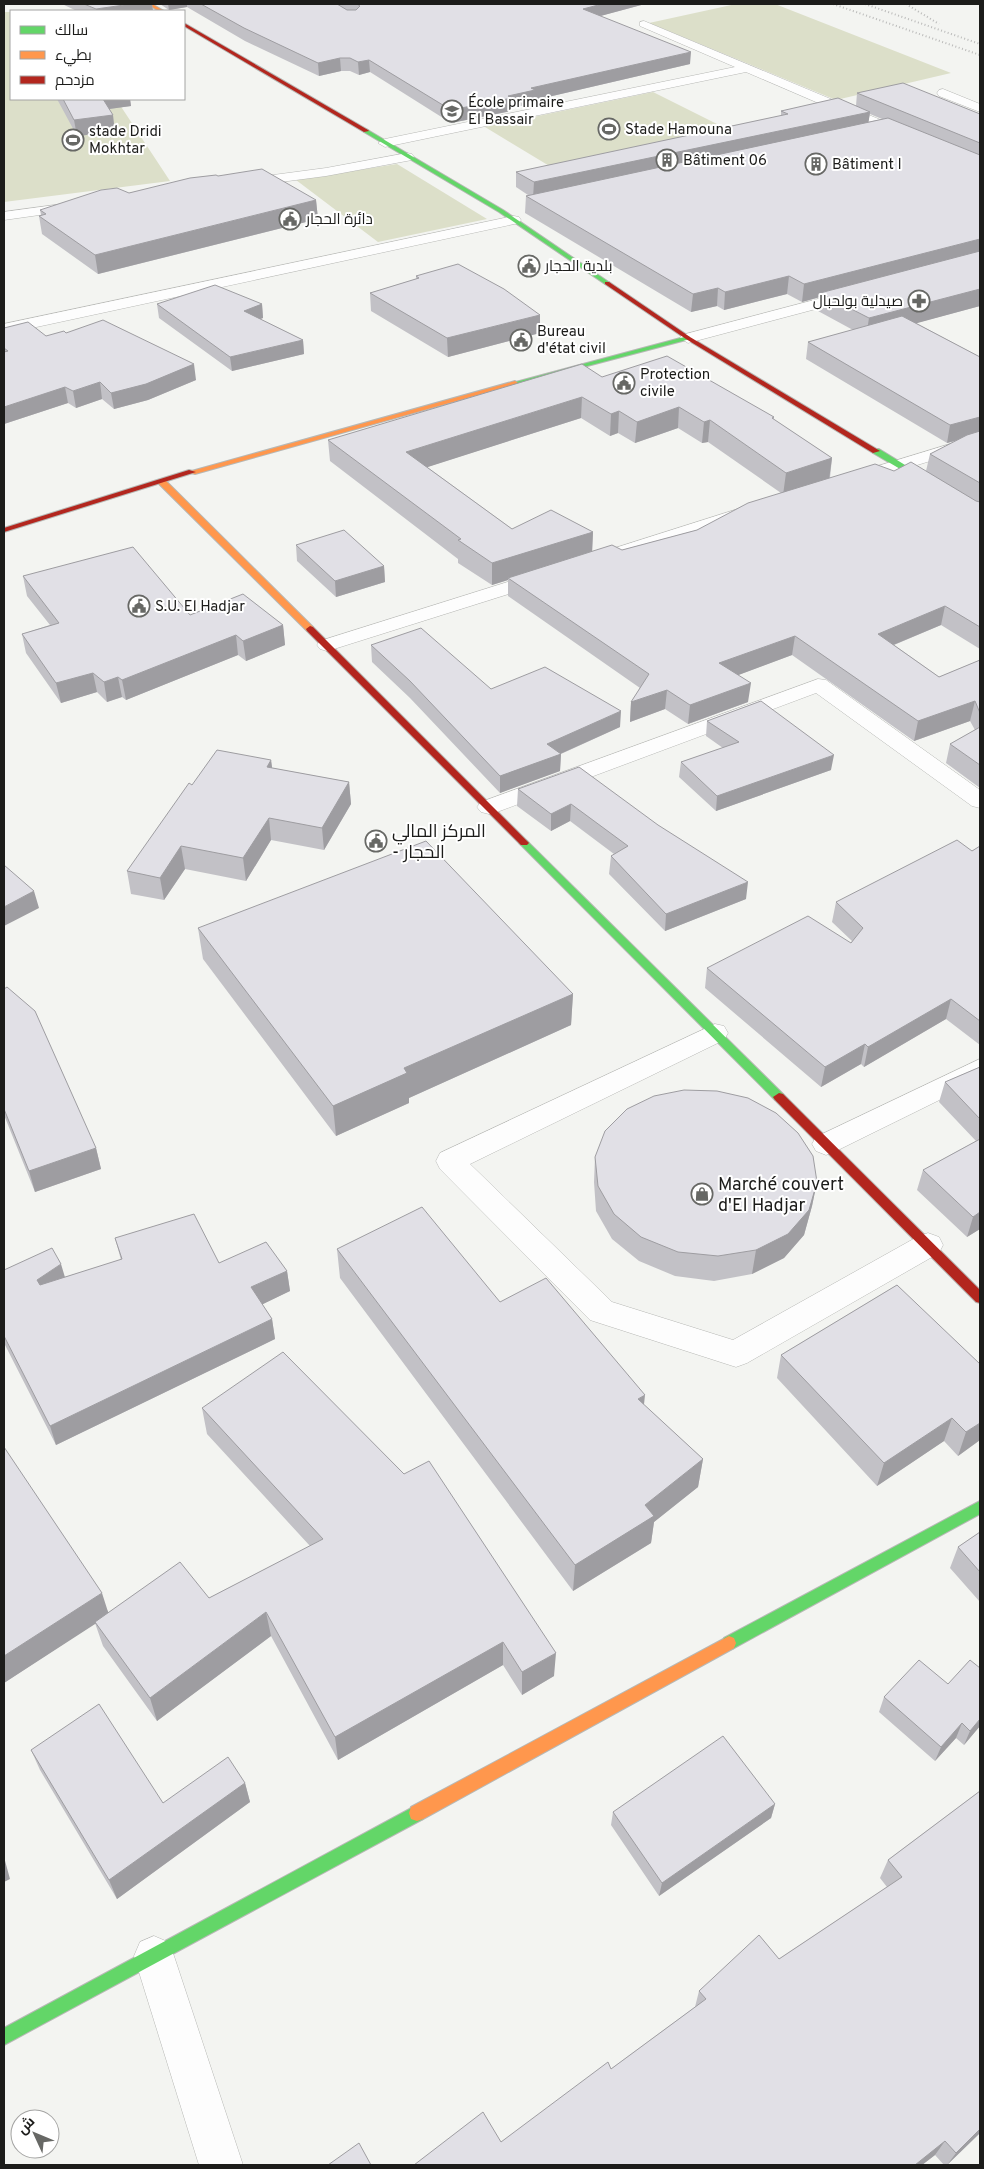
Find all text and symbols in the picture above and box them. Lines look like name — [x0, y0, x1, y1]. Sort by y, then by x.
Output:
legend — [10, 10, 185, 100]
text: سالك — [55, 22, 88, 41]
text: بطيء — [55, 47, 92, 67]
text: مزدحم — [55, 72, 95, 91]
place label: École primaire El Bassair — [468, 93, 564, 130]
school or university icon: École primaire El Bassair — [440, 99, 464, 123]
sports icon: Stade Hamouna — [597, 117, 621, 141]
place label: Stade Hamouna — [625, 121, 732, 140]
place label: stade Dridi Mokhtar — [89, 123, 162, 159]
sports icon: stade Dridi Mokhtar — [61, 128, 85, 152]
building icon: Bâtiment 06 — [655, 148, 679, 172]
place label: Bâtiment 06 — [683, 152, 767, 171]
building icon: Bâtiment I — [804, 152, 828, 176]
place label: Bâtiment I — [832, 156, 902, 175]
public building icon: دائرة الحجار — [278, 207, 302, 231]
place label: دائرة الحجار — [305, 211, 373, 230]
public building icon: بلدية الحجار — [517, 254, 541, 278]
place label: بلدية الحجار — [544, 258, 612, 277]
pharmacy icon: صيدلية بولحبال — [907, 289, 931, 313]
place label: صيدلية بولحبال — [813, 293, 903, 312]
place label: Bureau d'état civil — [537, 323, 606, 359]
public building icon: Bureau d'état civil — [509, 328, 533, 352]
place label: Protection civile — [640, 366, 710, 402]
public building icon: Protection civile — [612, 371, 636, 395]
public building icon: S.U. El Hadjar — [127, 594, 151, 618]
place label: S.U. El Hadjar — [155, 598, 245, 617]
place label: المركز المالي - الحجار — [392, 821, 486, 865]
public building icon: المركز المالي - الحجار — [364, 829, 388, 853]
place label: Marché couvert d'El Hadjar — [718, 1174, 844, 1218]
shop icon: Marché couvert d'El Hadjar — [690, 1182, 714, 1206]
north arrow — [10, 2109, 60, 2159]
text: ش — [14, 2113, 39, 2138]

